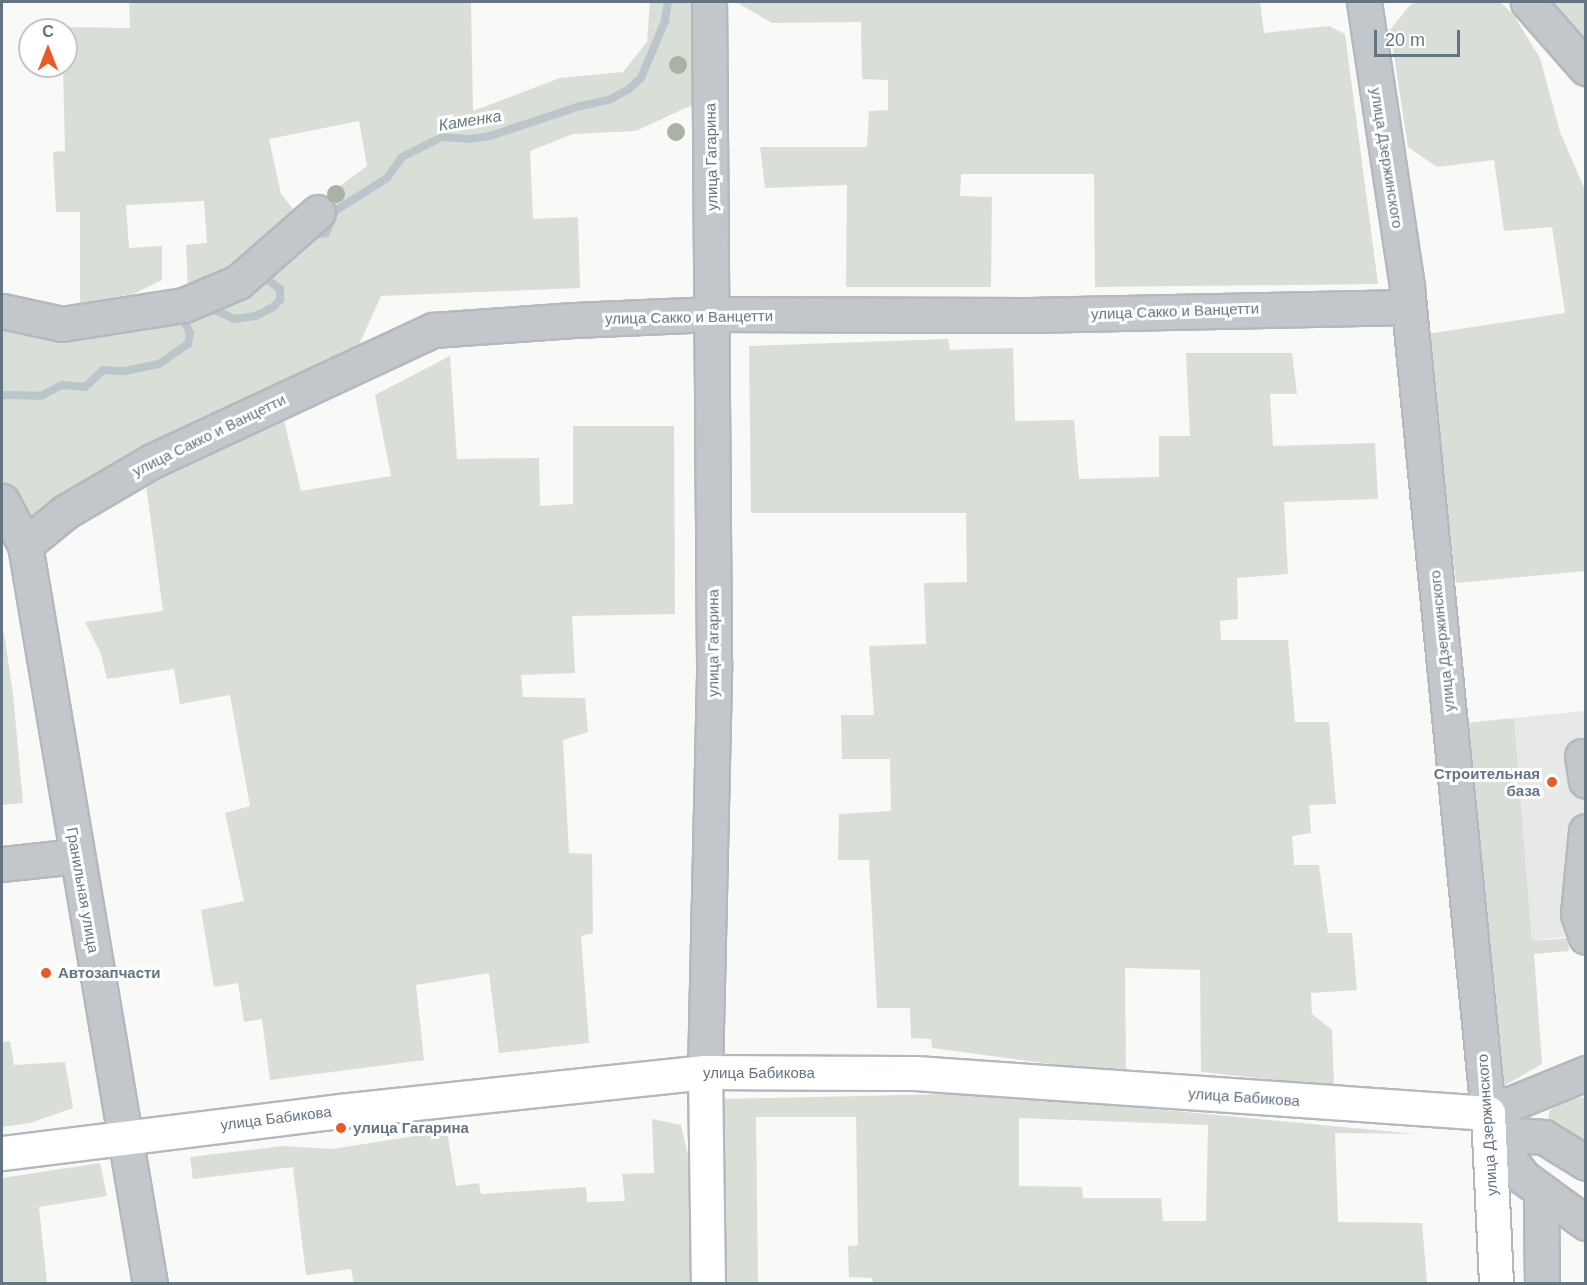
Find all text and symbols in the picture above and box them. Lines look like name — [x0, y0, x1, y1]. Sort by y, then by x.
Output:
north arrow — [18, 18, 78, 78]
scale bar — [1377, 18, 1462, 56]
text: С — [42, 23, 54, 40]
text: 20 m — [1385, 30, 1425, 50]
street label: улица Дзержинского — [1367, 86, 1407, 230]
street label: улица Гагарина — [701, 103, 721, 211]
water label: Каменка — [437, 107, 503, 135]
street label: улица Сакко и Ванцетти — [1091, 299, 1259, 323]
street label: улица Сакко и Ванцетти — [605, 307, 773, 327]
street label: улица Сакко и Ванцетти — [130, 390, 288, 480]
street label: улица Дзержинского — [1426, 569, 1458, 713]
street label: улица Гагарина — [704, 589, 722, 697]
place label: Строительная база — [1434, 764, 1540, 799]
marker: Строительная база — [1545, 775, 1559, 789]
street label: Гранильная улица — [63, 826, 103, 954]
place label: Автозапчасти — [58, 964, 161, 982]
marker: Автозапчасти — [39, 966, 53, 980]
street label: улица Дзержинского — [1473, 1053, 1501, 1197]
street label: улица Бабикова — [703, 1064, 815, 1082]
street label: улица Бабикова — [1188, 1084, 1300, 1110]
street label: улица Бабикова — [219, 1102, 333, 1134]
place label: улица Гагарина — [353, 1119, 469, 1137]
marker: улица Гагарина — [334, 1121, 348, 1135]

